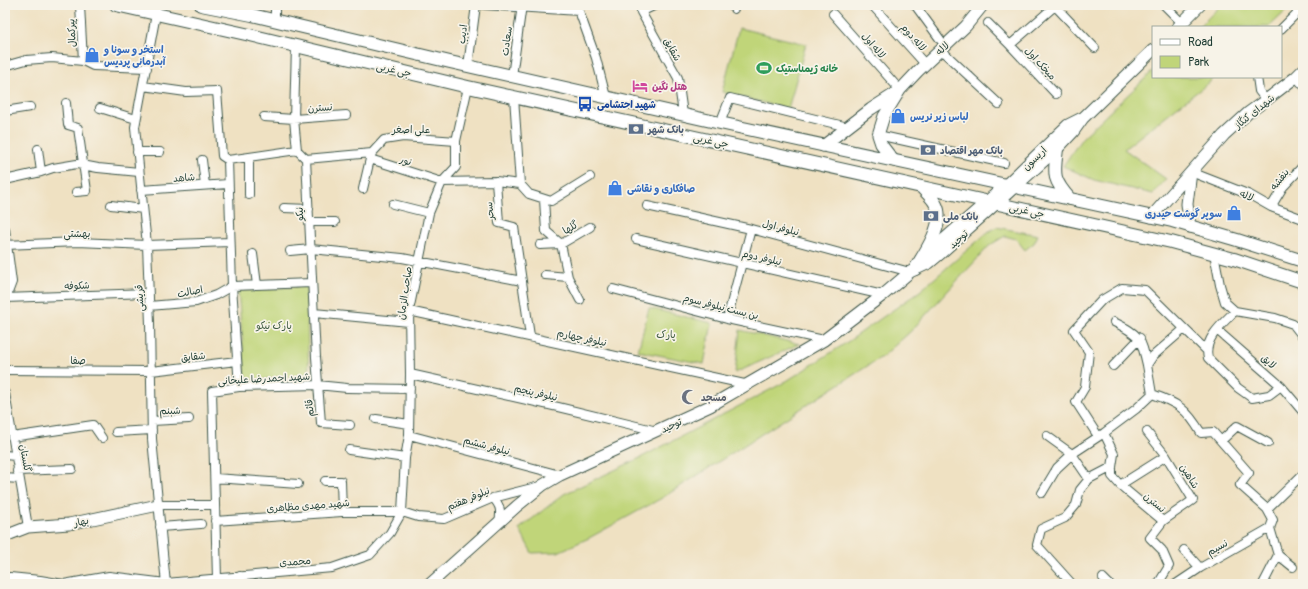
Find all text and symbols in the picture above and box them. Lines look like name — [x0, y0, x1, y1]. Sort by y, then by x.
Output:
street label: پیرکمال — [65, 18, 79, 47]
street label: لاله دوم — [896, 22, 929, 55]
street label: ادیب — [456, 24, 470, 45]
street label: سعادت — [499, 25, 515, 57]
legend — [1152, 26, 1282, 78]
street label: لاله اول — [859, 30, 888, 61]
text: Road — [1188, 35, 1213, 50]
street label: شقایق — [661, 36, 683, 63]
street label: لاله — [933, 40, 952, 58]
place label: استخر و سونا و آبدرمانی پردیس — [103, 44, 167, 69]
street label: میخک اول — [1022, 45, 1058, 83]
shop icon: استخر و سونا و آبدرمانی پردیس — [83, 46, 101, 64]
text: Park — [1188, 55, 1209, 70]
sports icon: خانه ژیمناستیک — [755, 59, 773, 77]
street label: جی غربی — [375, 60, 413, 81]
place label: خانه ژیمناستیک — [776, 63, 839, 75]
hotel icon: هتل نگین — [631, 77, 649, 95]
place label: هتل نگین — [652, 80, 687, 93]
street label: شهدای کنگاز — [1231, 92, 1277, 132]
bus stop icon: شهید احتشامی — [576, 95, 594, 113]
place label: شهید احتشامی — [597, 99, 656, 111]
street label: نسترن — [307, 101, 333, 115]
shop icon: لباس زیر نریس — [889, 107, 907, 125]
place label: لباس زیر نریس — [910, 111, 968, 123]
bank icon: بانک شهر — [627, 120, 645, 138]
street label: علی اصغر — [391, 124, 430, 137]
place label: بانک شهر — [647, 124, 684, 136]
street label: جی غربی — [692, 131, 730, 152]
bank icon: بانک مهر اقتصاد — [919, 141, 937, 159]
street label: اریسون — [1020, 144, 1049, 173]
place label: بانک مهر اقتصاد — [940, 145, 1003, 157]
street label: نور — [397, 153, 413, 168]
street label: بنفشه — [1268, 166, 1292, 193]
street label: شاهد — [173, 171, 196, 185]
shop icon: صافکاری و نقاشی — [606, 179, 624, 197]
place label: صافکاری و نقاشی — [627, 183, 696, 195]
street label: لاله — [1238, 188, 1255, 204]
street label: سحر — [483, 201, 497, 222]
street label: جی غربی — [1008, 201, 1046, 222]
shop icon: سوپر گوشت حیدری — [1225, 204, 1243, 222]
street label: نیکو — [294, 207, 306, 222]
bank icon: بانک ملی — [922, 207, 940, 225]
place label: سوپر گوشت حیدری — [1145, 207, 1222, 221]
place label: بانک ملی — [943, 211, 978, 223]
street label: نیلوفر اول — [761, 217, 801, 240]
street label: گلها — [561, 219, 580, 237]
street label: بهشتی — [64, 228, 91, 241]
street label: توحید — [946, 228, 971, 252]
street label: نیلوفر دوم — [740, 248, 783, 270]
street label: صاحب الزمان — [395, 266, 415, 321]
street label: شکوفه — [64, 280, 90, 292]
street label: قریشی — [133, 284, 148, 312]
street label: اصالت — [176, 284, 204, 300]
street label: بن بست نیلوفر سوم — [682, 292, 760, 323]
park label: پارک نیکو — [255, 320, 292, 332]
street label: نیلوفر چهارم — [556, 327, 608, 350]
park label: پارک — [656, 329, 676, 341]
street label: شقایق — [180, 350, 206, 364]
street label: لایق — [1258, 352, 1278, 371]
street label: صفا — [70, 355, 86, 367]
street label: شهید احمدرضا علیخانی — [218, 371, 311, 388]
street label: نیلوفر پنجم — [513, 382, 559, 405]
mosque icon: مسجد — [680, 388, 698, 406]
place label: مسجد — [701, 392, 727, 404]
street label: قائم — [303, 399, 318, 417]
street label: شبنم — [159, 405, 181, 418]
street label: توحید — [659, 416, 684, 436]
street label: نیلوفر ششم — [462, 434, 511, 459]
street label: گلستان — [17, 443, 33, 473]
street label: شاهین — [1177, 462, 1201, 491]
street label: نیلوفر هفتم — [445, 485, 492, 514]
street label: نسترن — [1141, 490, 1168, 515]
street label: شهید مهدی مظاهری — [266, 497, 350, 515]
street label: بهار — [72, 515, 90, 530]
street label: نسیم — [1205, 537, 1231, 559]
street label: محمدی — [279, 555, 311, 569]

